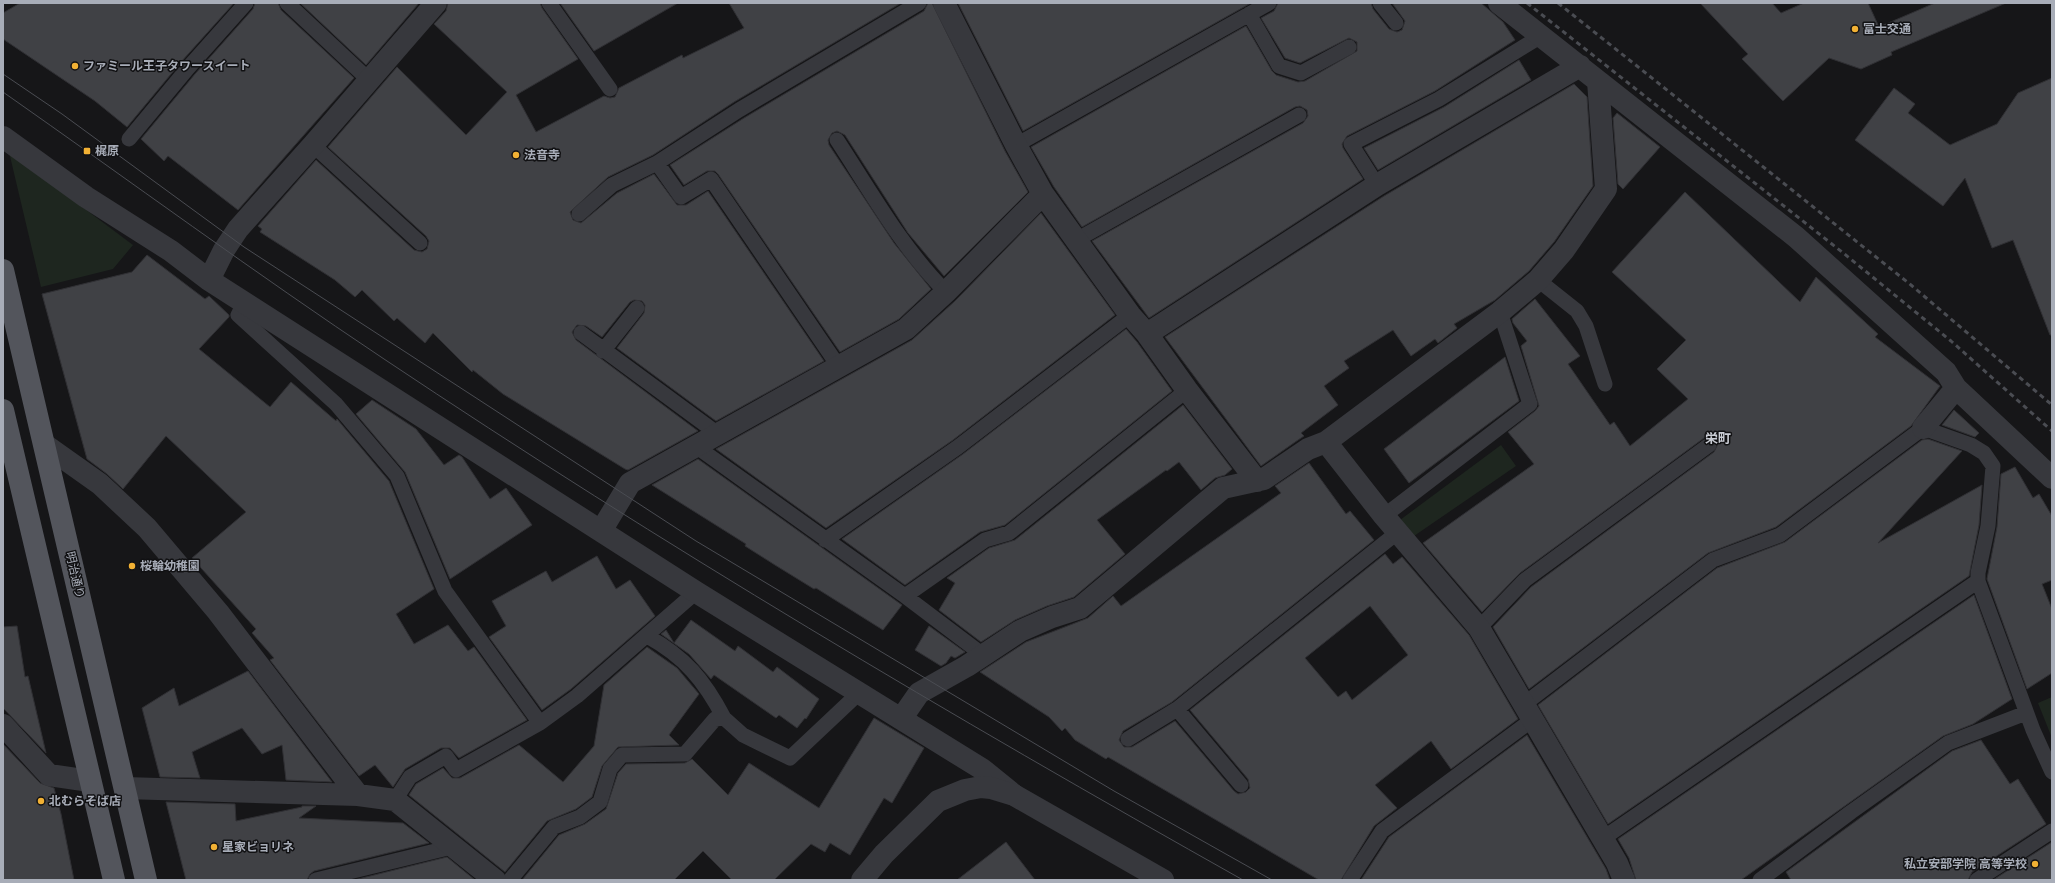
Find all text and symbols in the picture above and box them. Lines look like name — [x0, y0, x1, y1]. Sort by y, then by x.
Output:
place label: 富士交通 — [1863, 20, 1911, 37]
marker: 富士交通 — [1850, 24, 1860, 34]
place label: ファミール王子タワースイート — [83, 57, 250, 74]
marker: ファミール王子タワースイート — [70, 61, 80, 71]
place label: 梶原 — [95, 142, 119, 159]
marker: 梶原 — [82, 146, 92, 156]
place label: 法音寺 — [524, 146, 560, 163]
marker: 法音寺 — [511, 150, 521, 160]
district label: 栄町 — [1705, 429, 1731, 447]
street label: 明治通り — [62, 550, 89, 600]
place label: 桜輪幼稚園 — [140, 557, 200, 574]
marker: 桜輪幼稚園 — [127, 561, 137, 571]
place label: 北むらそば店 — [49, 792, 121, 809]
marker: 北むらそば店 — [36, 796, 46, 806]
place label: 星家ビョリネ — [222, 838, 294, 855]
marker: 星家ビョリネ — [209, 842, 219, 852]
place label: 私立安部学院 高等学校 — [1904, 855, 2027, 872]
marker: 私立安部学院 高等学校 — [2030, 859, 2040, 869]

